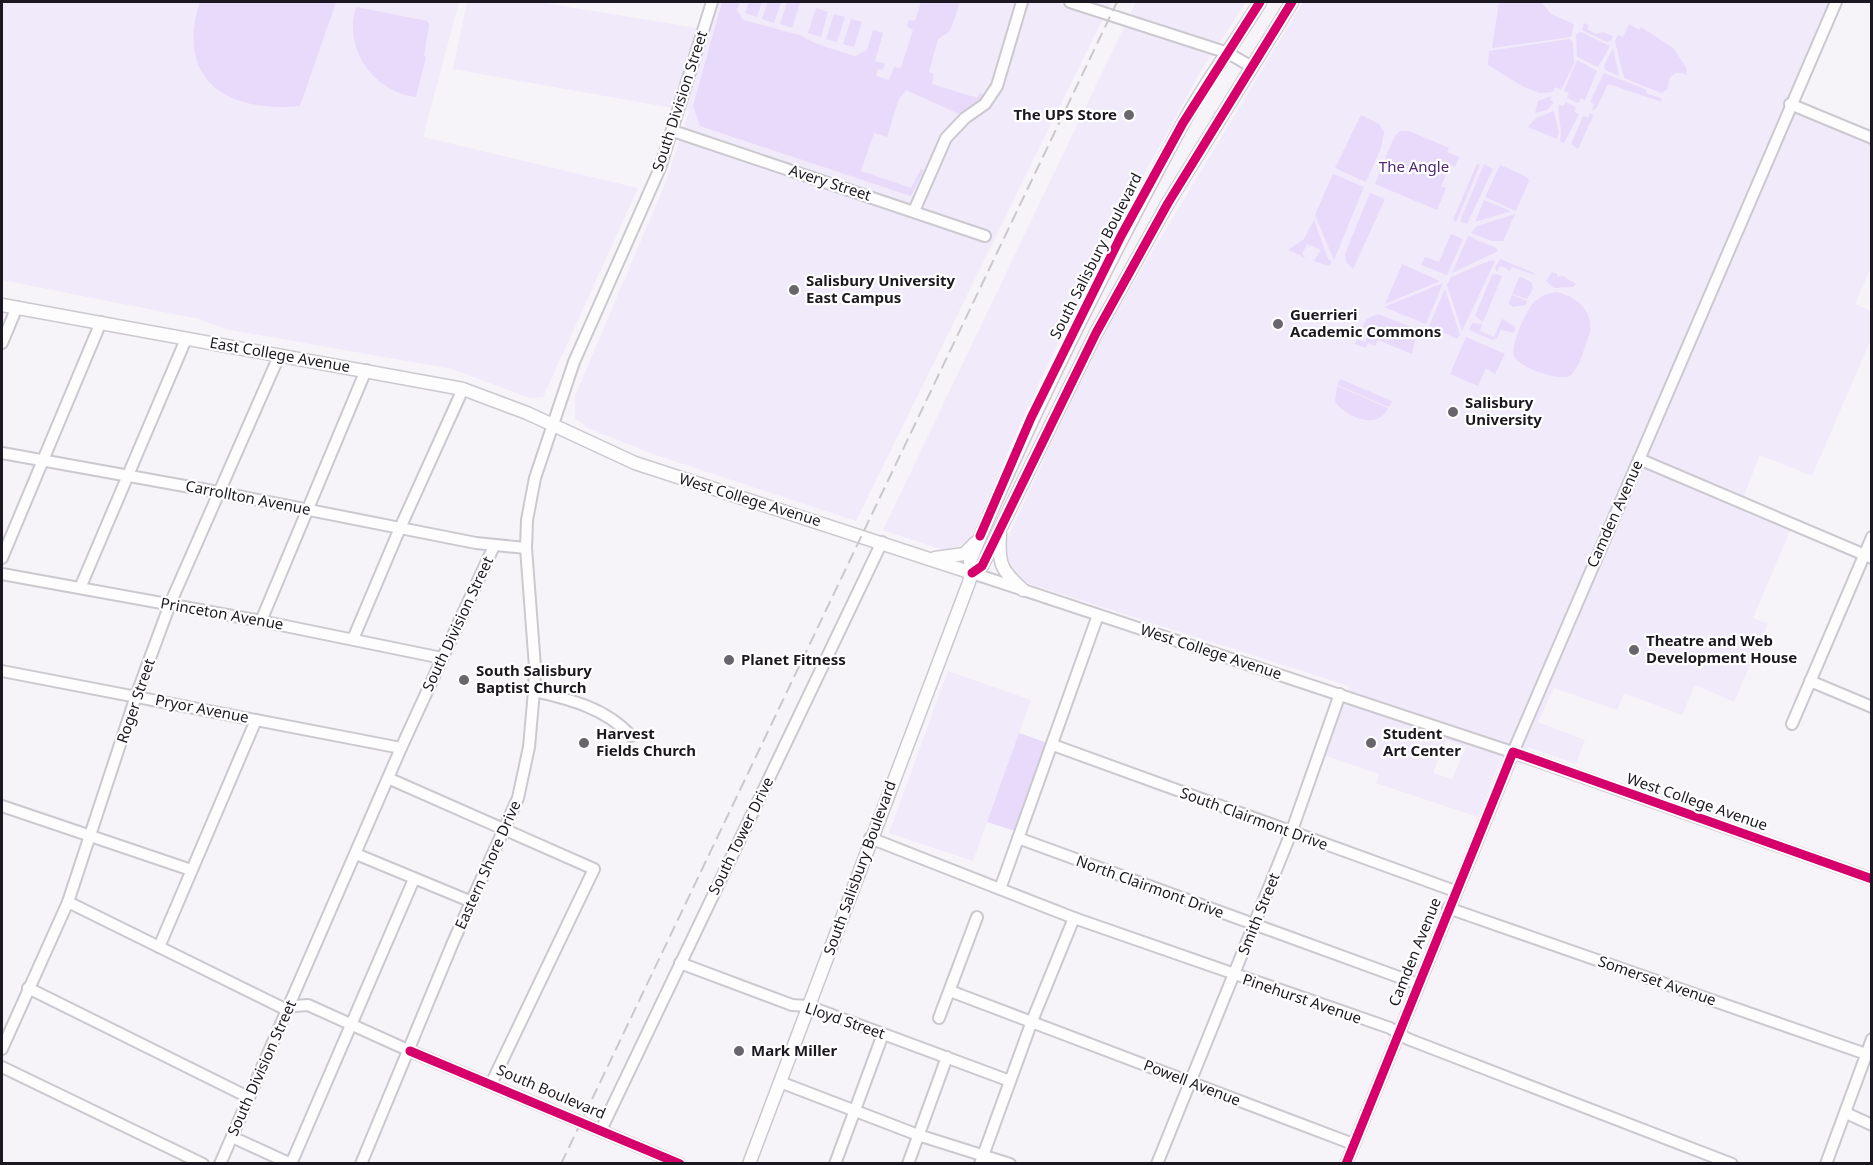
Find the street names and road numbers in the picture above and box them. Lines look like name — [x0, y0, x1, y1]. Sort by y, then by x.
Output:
street label: South Division Street — [647, 27, 711, 174]
street label: Avery Street — [787, 159, 875, 205]
street label: South Salisbury Boulevard — [1044, 169, 1146, 342]
street label: East College Avenue — [208, 332, 352, 376]
street label: Camden Avenue — [1581, 457, 1647, 570]
street label: West College Avenue — [677, 468, 824, 530]
street label: Carrollton Avenue — [184, 475, 313, 519]
street label: South Division Street — [417, 552, 497, 694]
street label: Princeton Avenue — [159, 592, 285, 634]
street label: West College Avenue — [1138, 619, 1285, 683]
street label: Roger Street — [111, 655, 159, 746]
street label: Pryor Avenue — [154, 689, 251, 727]
street label: West College Avenue — [1624, 768, 1770, 835]
street label: South Tower Drive — [703, 773, 777, 898]
street label: South Salisbury Boulevard — [818, 778, 900, 958]
street label: South Clairmont Drive — [1178, 782, 1331, 854]
street label: Eastern Shore Drive — [450, 797, 525, 932]
street label: North Clairmont Drive — [1074, 850, 1227, 922]
street label: Smith Street — [1233, 869, 1284, 958]
street label: Camden Avenue — [1383, 894, 1445, 1009]
street label: Somerset Avenue — [1596, 950, 1719, 1010]
street label: Pinehurst Avenue — [1240, 968, 1364, 1028]
street label: South Division Street — [222, 996, 300, 1139]
street label: Lloyd Street — [803, 997, 888, 1043]
street label: Powell Avenue — [1141, 1054, 1244, 1110]
street label: South Boulevard — [494, 1059, 609, 1123]

